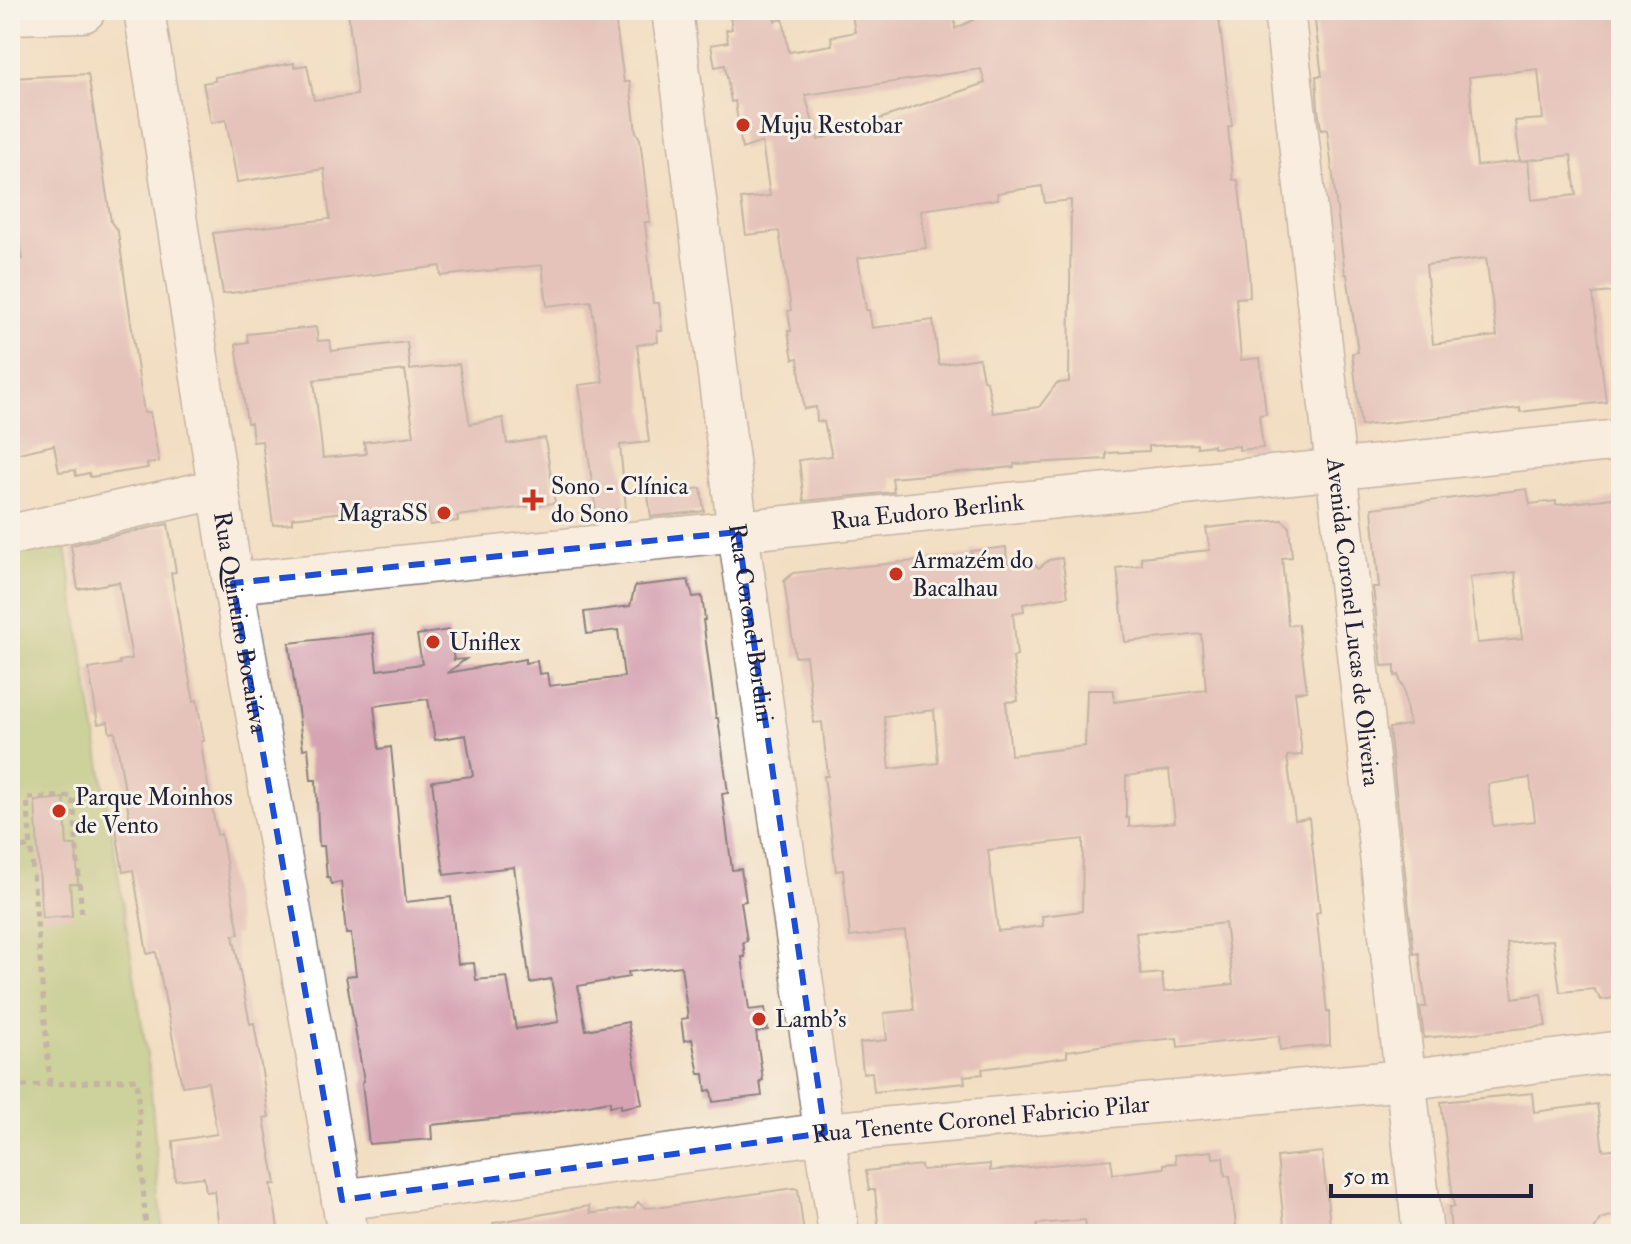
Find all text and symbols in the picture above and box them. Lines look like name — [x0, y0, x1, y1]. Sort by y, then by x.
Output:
place label: Muju Restobar — [759, 110, 902, 141]
marker: Muju Restobar — [734, 116, 752, 134]
street label: Avenida Coronel Lucas de Oliveira — [1319, 455, 1387, 789]
place label: Sono - Clínica do Sono — [551, 471, 689, 530]
street label: Rua Eudoro Berlink — [829, 487, 1026, 537]
marker: Sono - Clínica do Sono — [522, 489, 544, 511]
place label: MagraSS — [338, 498, 428, 529]
marker: MagraSS — [435, 504, 453, 522]
street label: Rua Quintino Bocaiúva — [206, 509, 274, 737]
street label: Rua Coronel Bordini — [721, 522, 780, 724]
place label: Armazém do Bacalhau — [911, 545, 1033, 604]
marker: Armazém do Bacalhau — [887, 565, 905, 583]
place label: Uniflex — [449, 627, 521, 658]
marker: Uniflex — [424, 633, 442, 651]
place label: Parque Moinhos de Vento — [75, 782, 233, 841]
marker: Parque Moinhos de Vento — [50, 802, 68, 820]
place label: Lamb's — [775, 1004, 846, 1035]
marker: Lamb's — [750, 1010, 768, 1028]
street label: Rua Tenente Coronel Fabricio Pilar — [810, 1088, 1151, 1151]
scale bar — [1331, 1148, 1531, 1198]
text: 50 m — [1343, 1161, 1390, 1192]

